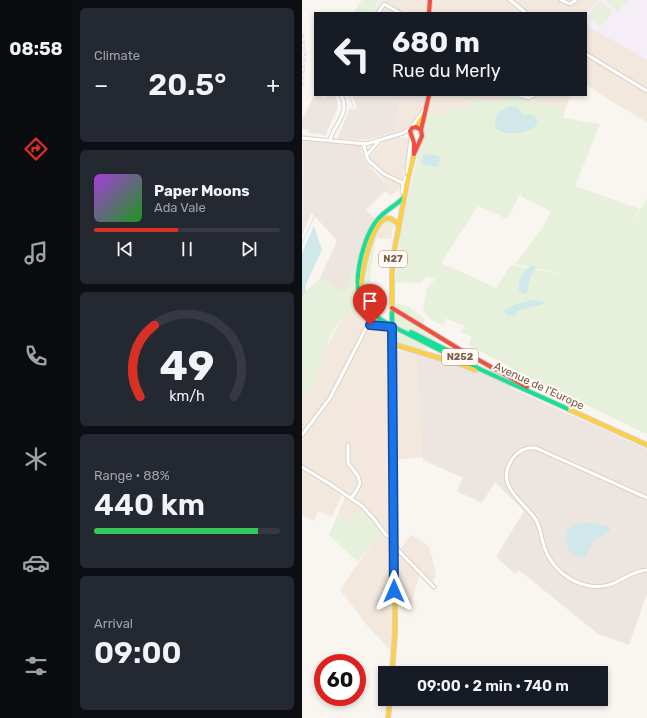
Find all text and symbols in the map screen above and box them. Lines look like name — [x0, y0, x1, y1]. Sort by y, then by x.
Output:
text: 680 m — [392, 26, 480, 59]
icon: left — [326, 28, 378, 80]
text: 08:58 — [9, 38, 63, 60]
text: Climate — [94, 48, 140, 63]
text: Rue du Merly — [392, 60, 501, 82]
text: 20.5° — [148, 67, 226, 103]
text: − — [94, 72, 108, 99]
text: + — [266, 72, 280, 99]
icon: directions — [22, 135, 50, 163]
text: Paper Moons — [154, 182, 250, 200]
text: Ada Vale — [154, 200, 206, 215]
icon: previous — [114, 238, 136, 260]
icon: pause — [176, 238, 198, 260]
icon: next — [238, 238, 260, 260]
icon: music — [22, 239, 50, 267]
road number: N27 — [379, 251, 407, 267]
pin — [353, 284, 387, 325]
icon: arrive — [359, 290, 381, 312]
text: 49 — [160, 341, 214, 390]
icon: phone — [22, 342, 50, 370]
road number: N252 — [442, 349, 478, 365]
street label: Avenue de l'Europe — [492, 359, 586, 413]
text: km/h — [169, 388, 205, 405]
icon: climate — [22, 445, 50, 473]
text: Range · 88% — [94, 468, 170, 483]
text: 440 km — [94, 487, 205, 523]
icon: car — [22, 549, 50, 577]
position arrow — [373, 570, 415, 612]
text: Arrival — [94, 616, 133, 631]
text: 09:00 — [94, 635, 181, 671]
icon: filters — [22, 652, 50, 680]
speed limit sign: 60 — [314, 654, 366, 706]
text: 09:00 · 2 min · 740 m — [417, 677, 569, 695]

